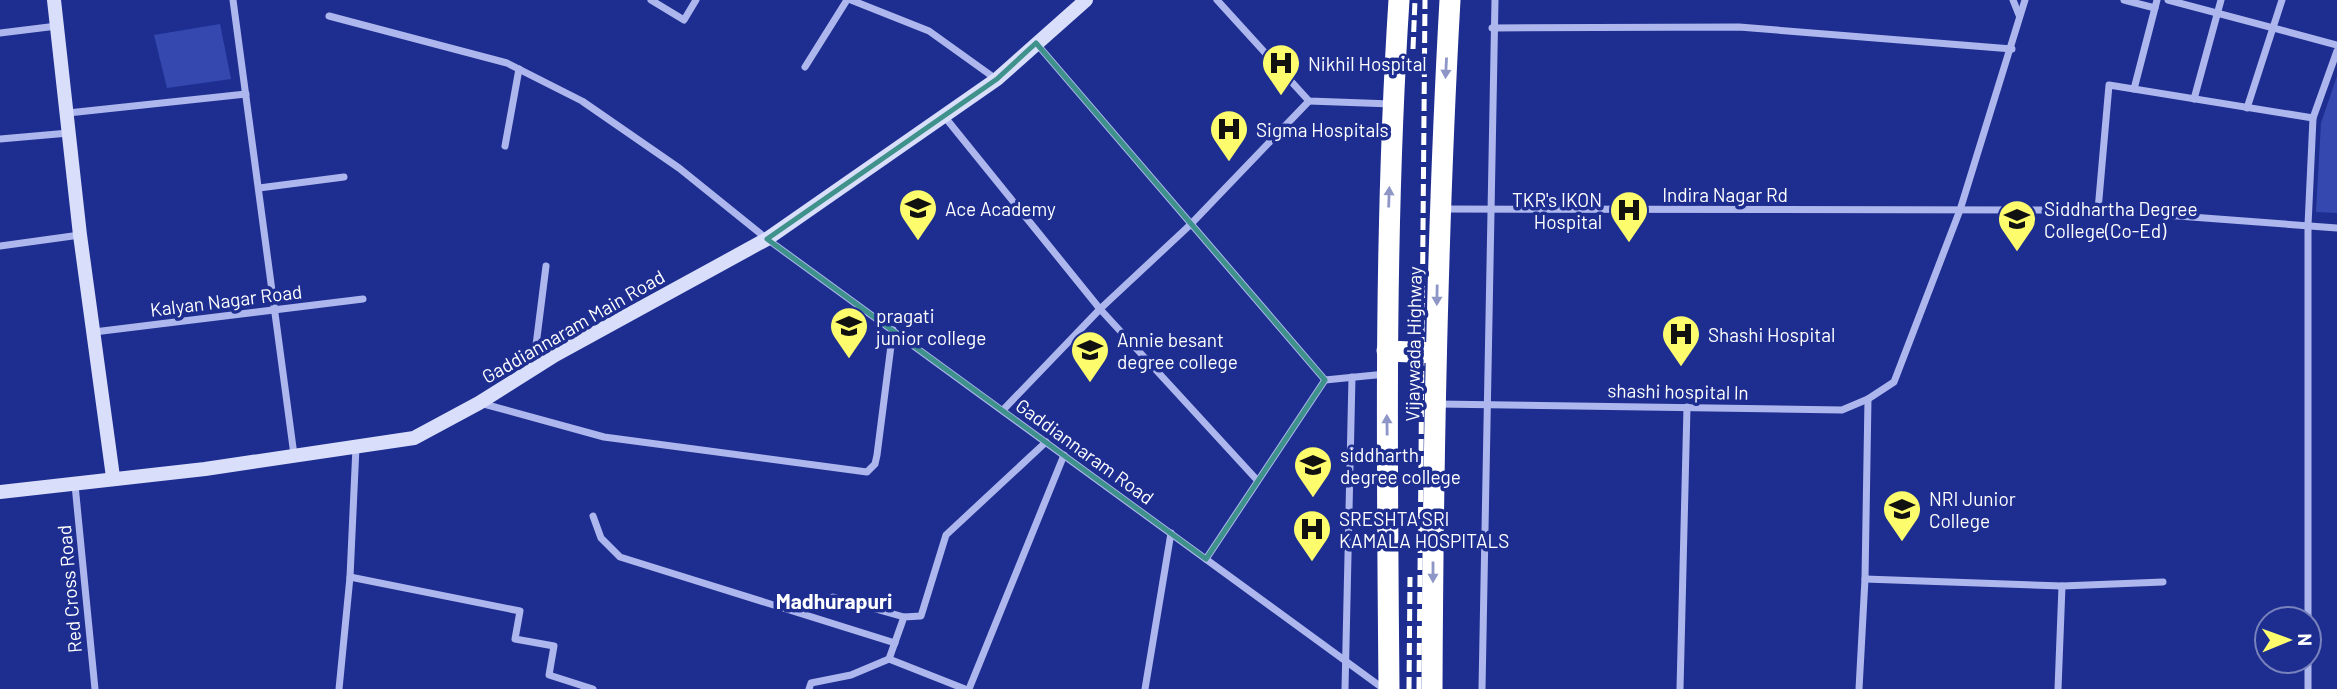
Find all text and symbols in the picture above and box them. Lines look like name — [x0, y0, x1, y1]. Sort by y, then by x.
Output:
hospital icon: Nikhil Hospital — [1260, 42, 1302, 97]
place label: Nikhil Hospital — [1308, 52, 1427, 75]
one-way arrow — [1440, 57, 1451, 79]
hospital icon: Sigma Hospitals — [1208, 108, 1250, 163]
place label: Sigma Hospitals — [1256, 118, 1389, 141]
street label: Indira Nagar Rd — [1662, 183, 1788, 206]
one-way arrow — [1384, 186, 1395, 208]
school or university icon: Ace Academy — [897, 187, 939, 242]
place label: TKR's IKON Hospital — [1512, 188, 1602, 233]
hospital icon: TKR's IKON Hospital — [1608, 189, 1650, 244]
place label: Ace Academy — [945, 197, 1056, 220]
place label: Siddhartha Degree College(Co-Ed) — [2044, 197, 2198, 242]
school or university icon: Siddhartha Degree College(Co-Ed) — [1996, 198, 2038, 253]
street label: Gaddiannaram Main Road — [478, 264, 668, 388]
street label: Vijaywada Highway — [1400, 266, 1426, 422]
street label: Kalyan Nagar Road — [149, 279, 303, 321]
one-way arrow — [1431, 285, 1443, 307]
place label: pragati junior college — [875, 304, 986, 349]
school or university icon: pragati junior college — [828, 305, 870, 360]
hospital icon: Shashi Hospital — [1660, 313, 1702, 368]
place label: Shashi Hospital — [1708, 323, 1835, 346]
place label: Annie besant degree college — [1117, 328, 1238, 373]
school or university icon: Annie besant degree college — [1069, 329, 1111, 384]
street label: shashi hospital ln — [1607, 378, 1749, 404]
street label: Gaddiannaram Road — [1012, 393, 1158, 509]
one-way arrow — [1381, 414, 1393, 436]
place label: siddharth degree college — [1340, 443, 1461, 488]
school or university icon: siddharth degree college — [1292, 444, 1334, 499]
place label: NRI Junior College — [1929, 487, 2016, 532]
school or university icon: NRI Junior College — [1881, 488, 1923, 543]
place label: SRESHTA SRI KAMALA HOSPITALS — [1339, 507, 1509, 552]
hospital icon: SRESHTA SRI KAMALA HOSPITALS — [1291, 508, 1333, 563]
street label: Red Cross Road — [52, 524, 86, 654]
one-way arrow — [1427, 561, 1439, 583]
district label: Madhurapuri — [776, 588, 892, 613]
north arrow — [2253, 605, 2323, 675]
text: N — [2294, 633, 2317, 646]

